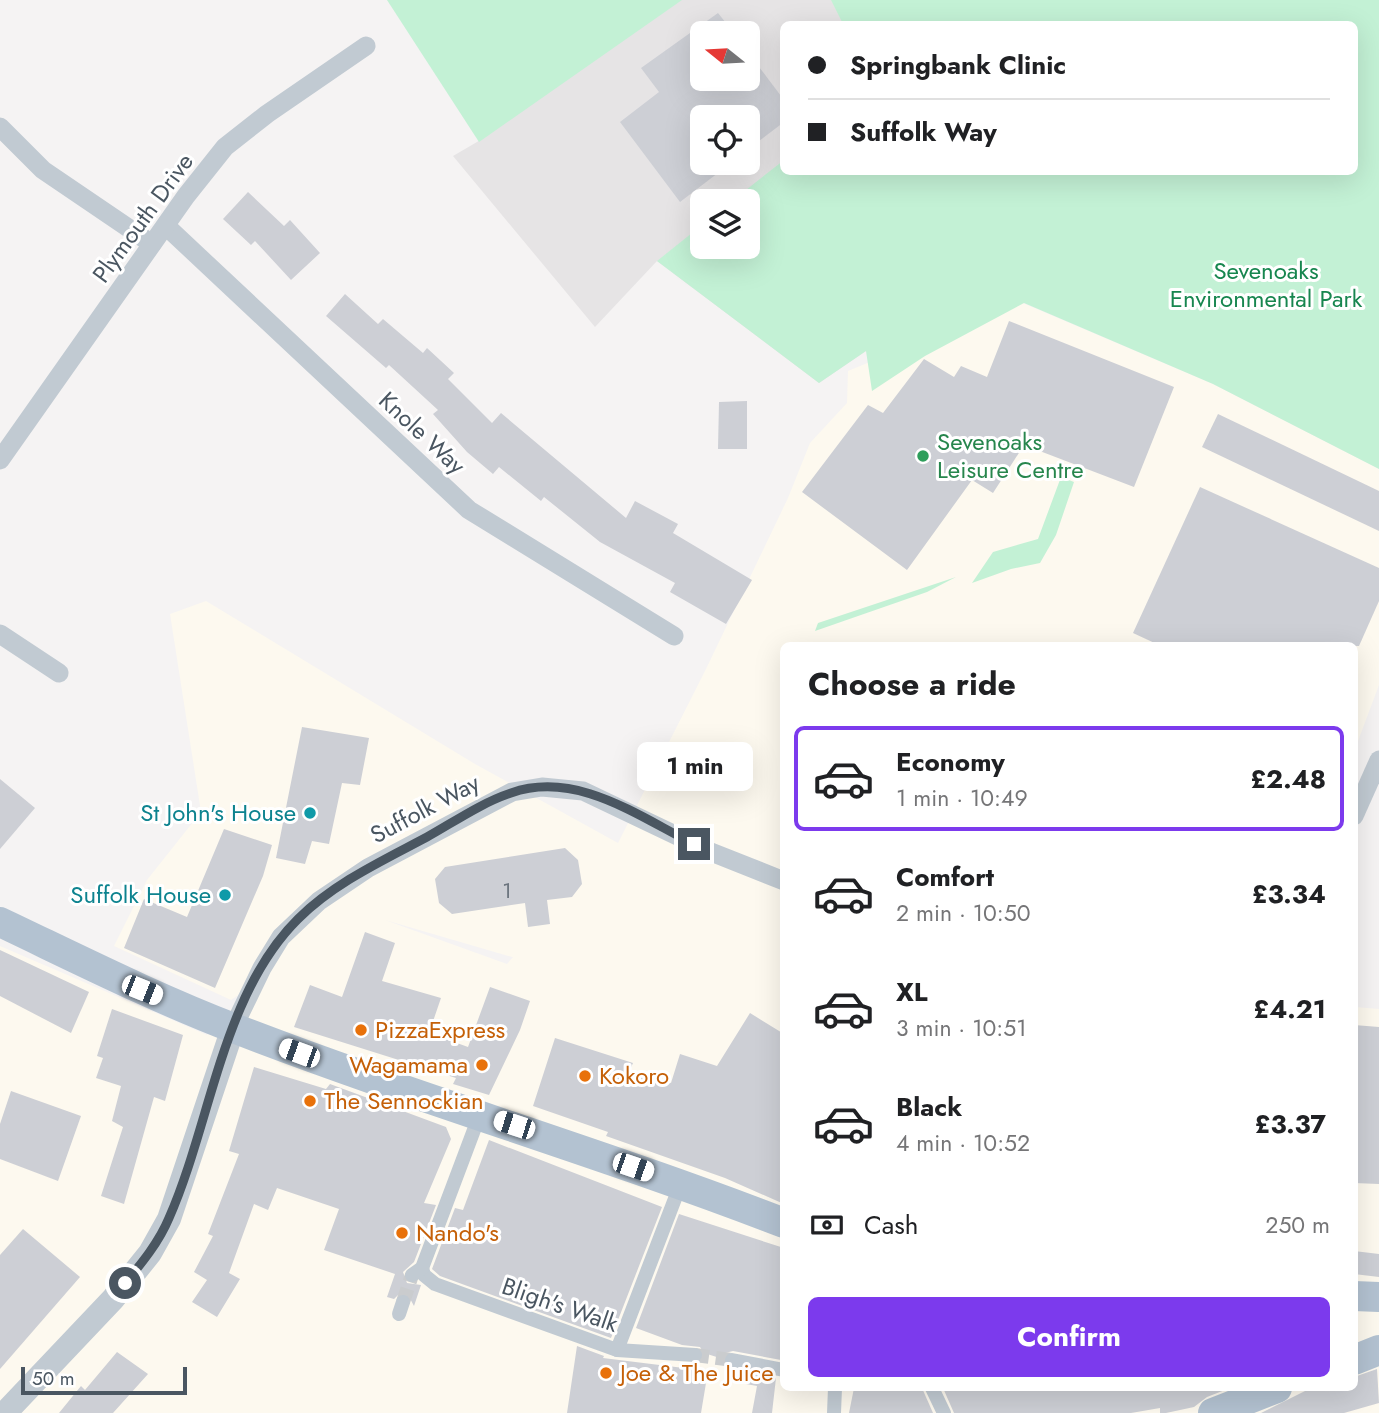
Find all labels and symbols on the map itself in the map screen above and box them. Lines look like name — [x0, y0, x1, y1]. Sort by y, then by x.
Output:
north arrow — [690, 21, 760, 91]
street label: Plymouth Drive — [84, 146, 202, 290]
park label: Sevenoaks Environmental Park — [1170, 253, 1363, 316]
street label: Knole Way — [371, 383, 474, 482]
place label: Sevenoaks Leisure Centre — [937, 424, 1084, 487]
marker: Sevenoaks Leisure Centre — [915, 448, 931, 464]
callout: 1 min — [636, 742, 752, 792]
street label: Suffolk Way — [364, 765, 486, 852]
place label: St John's House — [140, 795, 296, 830]
marker: St John's House — [302, 805, 318, 821]
route end — [678, 828, 710, 860]
house number: 1 — [502, 876, 512, 906]
place label: Suffolk House — [70, 877, 211, 912]
marker: Suffolk House — [217, 887, 233, 903]
car — [119, 972, 166, 1008]
place label: PizzaExpress — [375, 1012, 505, 1047]
marker: PizzaExpress — [353, 1022, 369, 1038]
car — [276, 1036, 323, 1070]
place label: Wagamama — [349, 1047, 468, 1082]
marker: Wagamama — [474, 1057, 490, 1073]
place label: Kokoro — [599, 1058, 669, 1093]
marker: Kokoro — [577, 1068, 593, 1084]
place label: The Sennockian — [324, 1083, 484, 1118]
marker: The Sennockian — [302, 1093, 318, 1109]
car — [491, 1109, 538, 1141]
car — [610, 1150, 657, 1184]
place label: Nando's — [416, 1215, 499, 1250]
marker: Nando's — [394, 1225, 410, 1241]
route start — [109, 1267, 141, 1299]
street label: Bligh's Walk — [497, 1268, 623, 1341]
place label: Joe & The Juice — [617, 1355, 774, 1390]
scale bar — [21, 1364, 187, 1396]
marker: Joe & The Juice — [598, 1365, 614, 1381]

